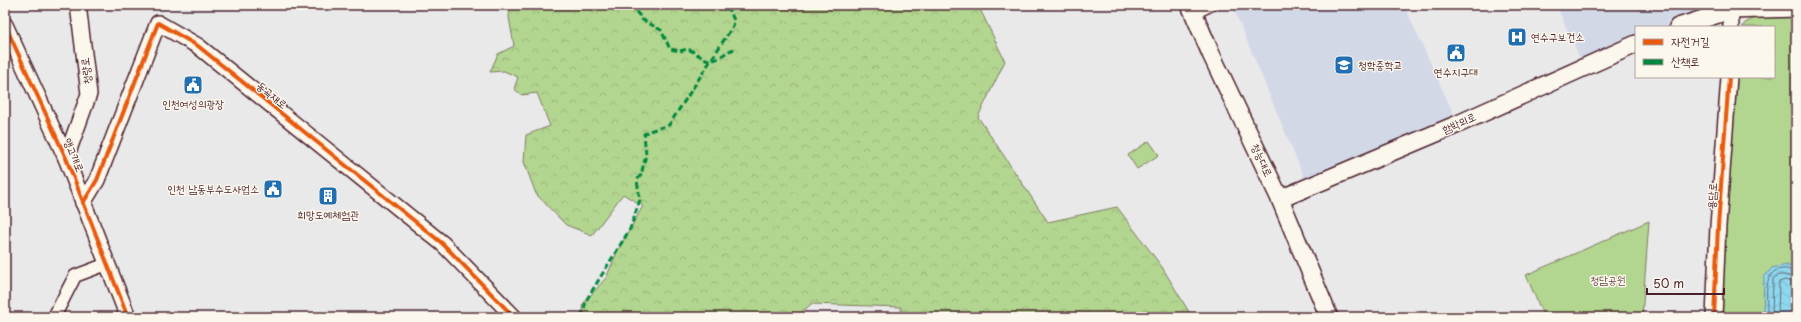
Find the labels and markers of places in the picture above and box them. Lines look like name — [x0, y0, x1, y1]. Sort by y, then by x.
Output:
hospital icon: 연수구보건소 — [1506, 26, 1528, 48]
place label: 연수구보건소 — [1531, 28, 1584, 45]
public building icon: 연수지구대 — [1445, 42, 1467, 64]
school or university icon: 청학중학교 — [1333, 54, 1355, 76]
place label: 청학중학교 — [1358, 56, 1402, 73]
place label: 연수지구대 — [1434, 63, 1478, 80]
public building icon: 인천여성의광장 — [182, 74, 204, 96]
place label: 인천여성의광장 — [162, 95, 224, 112]
public building icon: 인천 남동부수도사업소 — [262, 178, 284, 200]
place label: 인천 남동부수도사업소 — [167, 180, 259, 197]
building icon: 희망도예체험관 — [317, 185, 339, 207]
place label: 희망도예체험관 — [297, 206, 359, 223]

